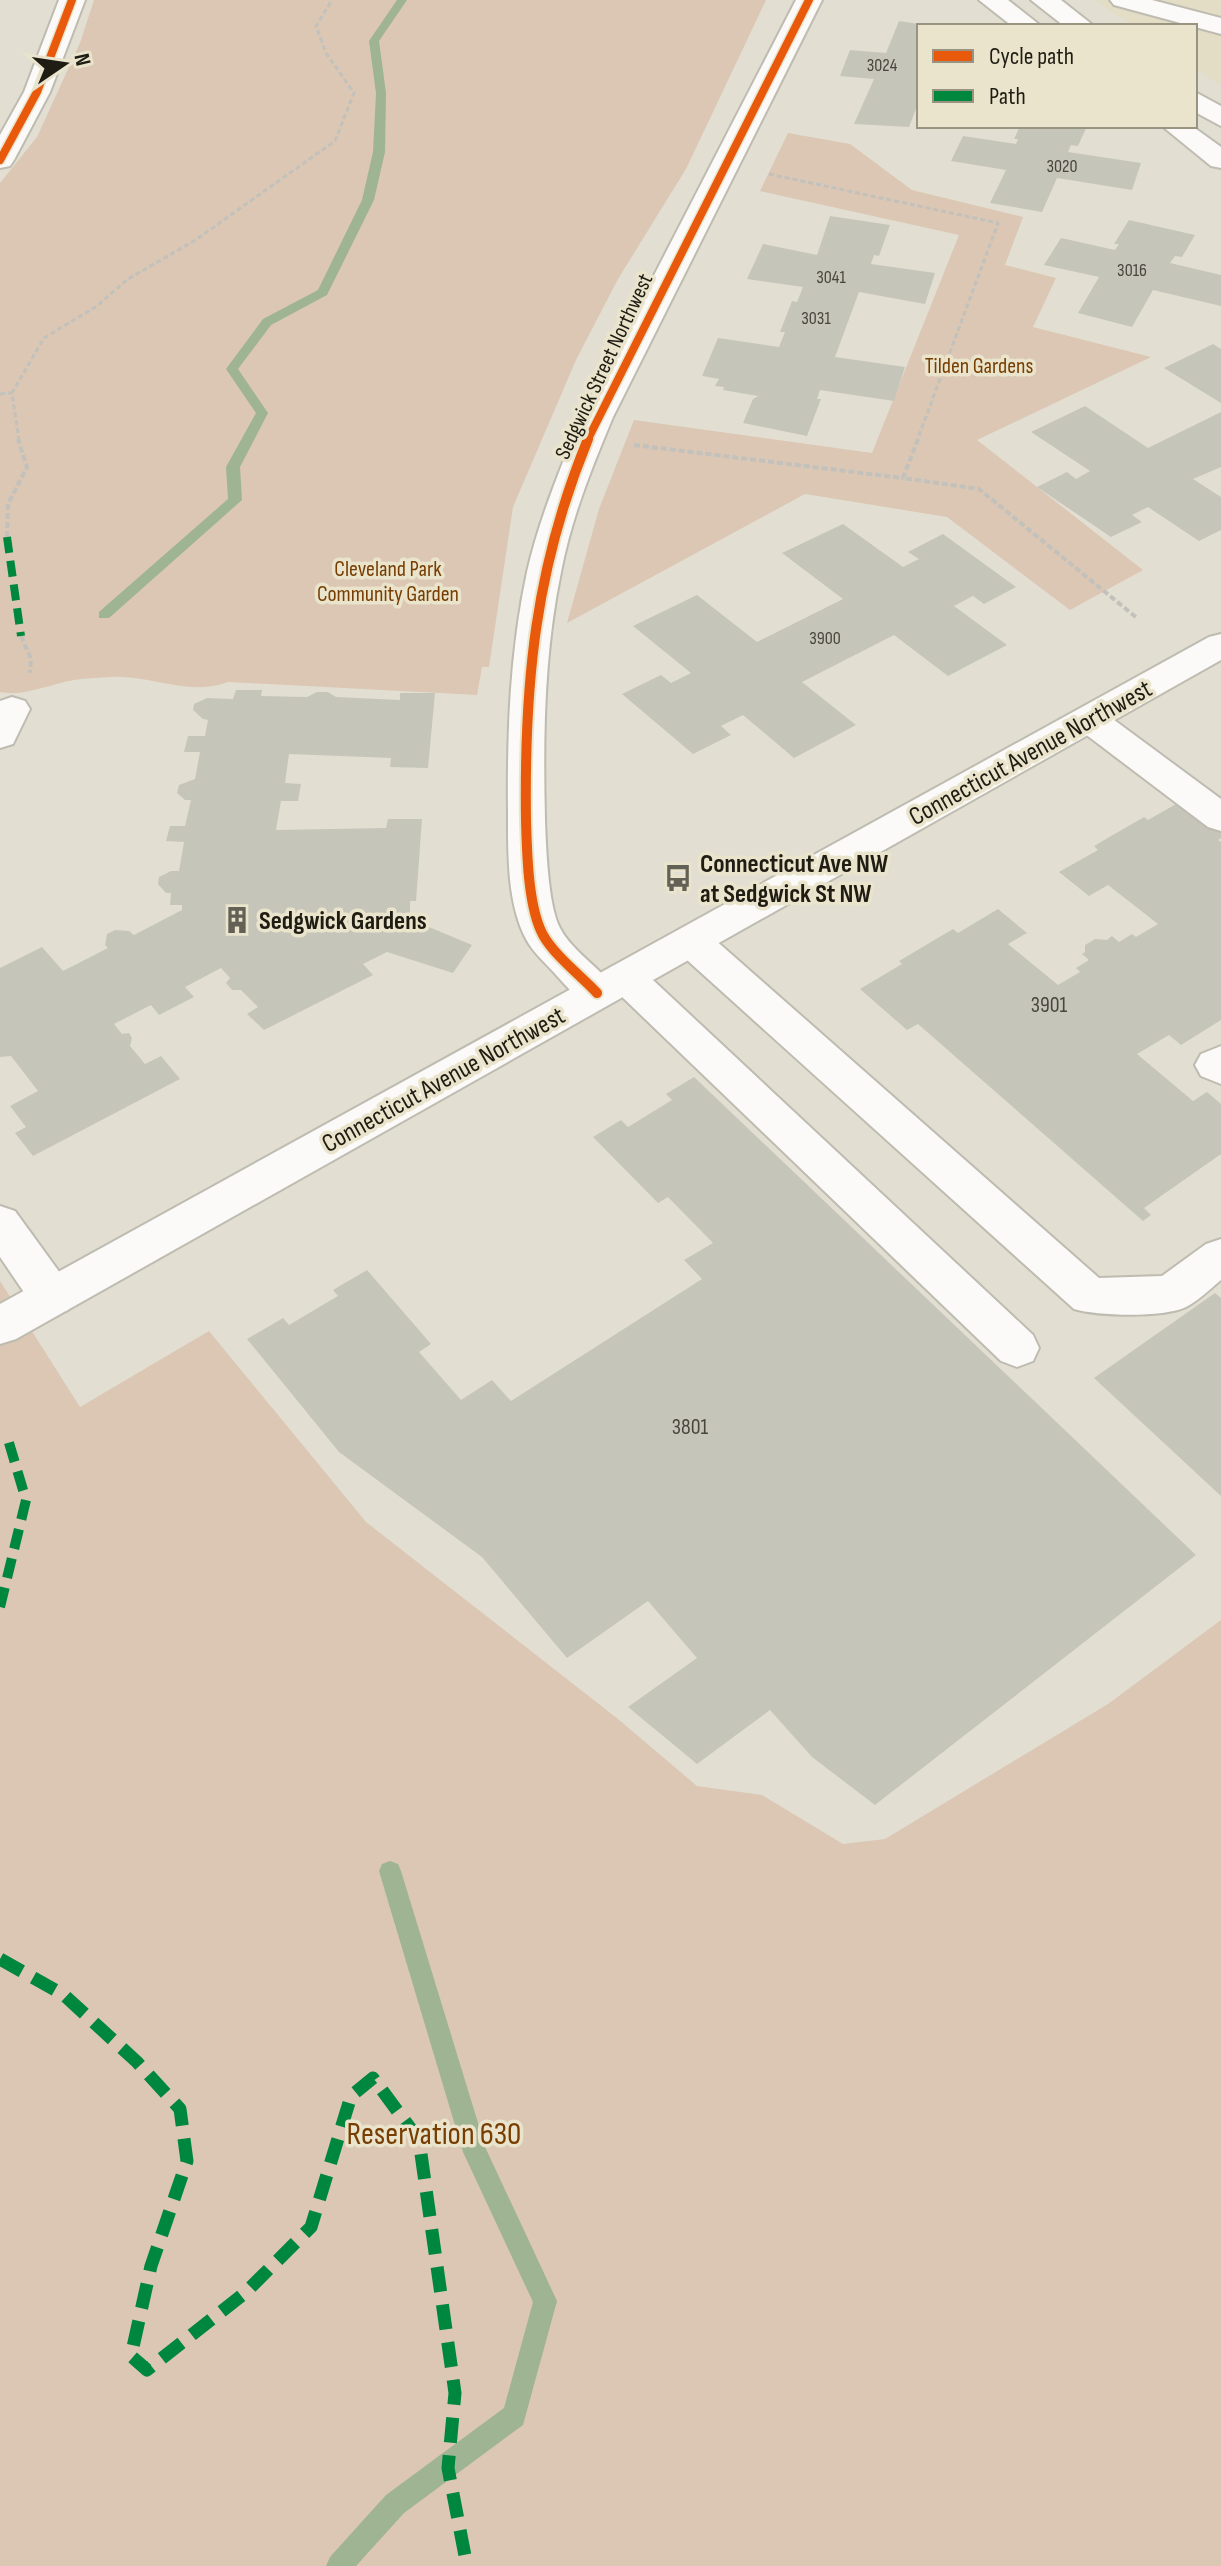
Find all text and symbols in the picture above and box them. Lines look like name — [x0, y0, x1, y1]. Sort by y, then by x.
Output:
north arrow — [24, 24, 104, 104]
legend — [917, 24, 1197, 128]
text: Cycle path — [989, 42, 1074, 71]
text: N — [68, 51, 97, 69]
house number: 3024 — [867, 55, 898, 76]
text: Path — [989, 82, 1026, 111]
house number: 3020 — [1046, 156, 1078, 177]
house number: 3016 — [1117, 260, 1147, 281]
house number: 3041 — [816, 267, 846, 288]
street label: Sedgwick Street Northwest — [549, 269, 659, 464]
house number: 3031 — [801, 308, 831, 329]
park label: Tilden Gardens — [925, 353, 1033, 380]
park label: Cleveland Park Community Garden — [317, 556, 459, 608]
house number: 3900 — [809, 628, 841, 649]
street label: Connecticut Avenue Northwest — [904, 674, 1158, 833]
place label: Connecticut Ave NW at Sedgwick St NW — [700, 849, 888, 910]
bus stop icon: Connecticut Ave NW at Sedgwick St NW — [663, 863, 693, 893]
building icon: Sedgwick Gardens — [222, 905, 252, 935]
place label: Sedgwick Gardens — [259, 906, 427, 937]
house number: 3901 — [1031, 992, 1068, 1019]
street label: Connecticut Avenue Northwest — [317, 1001, 571, 1160]
house number: 3801 — [672, 1414, 708, 1441]
park label: Reservation 630 — [347, 2115, 521, 2154]

